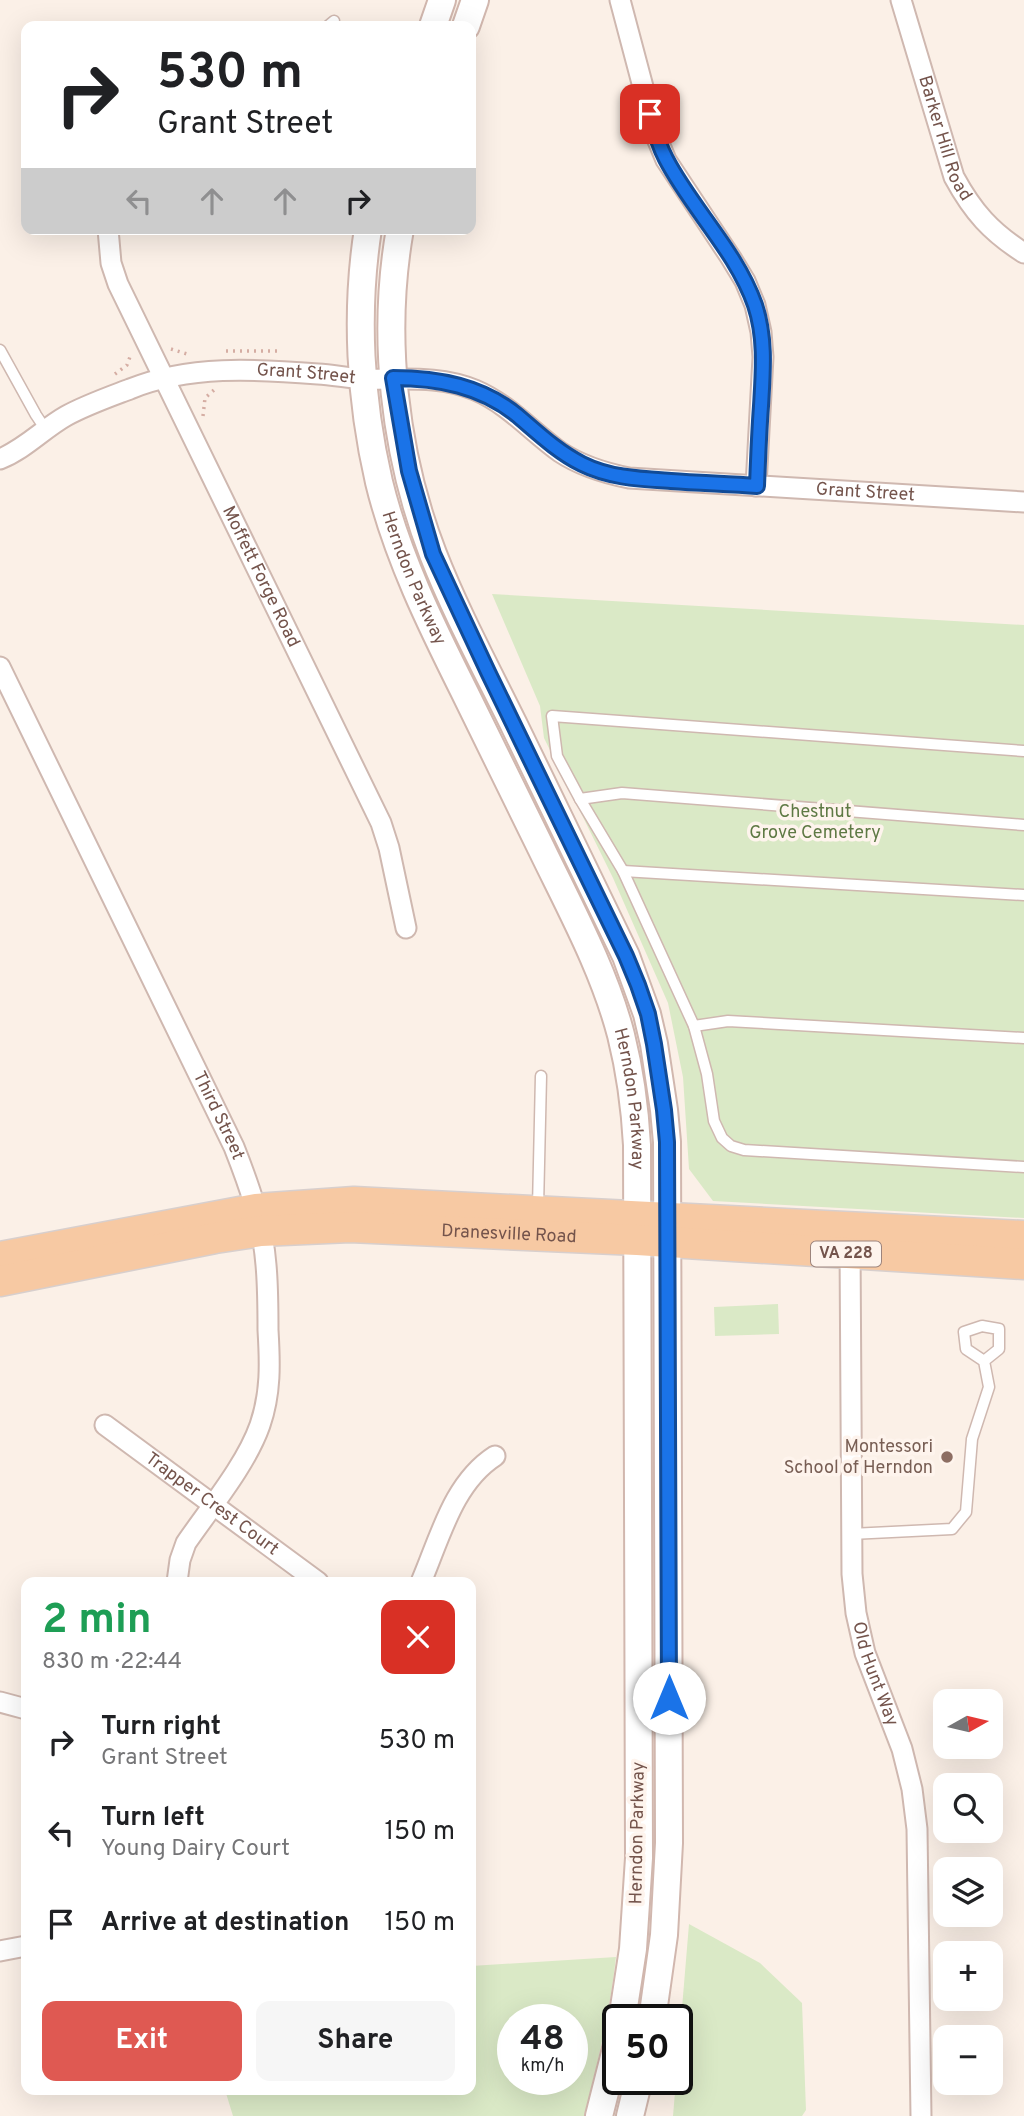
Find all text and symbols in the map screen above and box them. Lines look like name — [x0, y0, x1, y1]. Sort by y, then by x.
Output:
text: 530 m — [157, 44, 303, 106]
icon: right — [42, 49, 133, 140]
street label: Barker Hill Road — [913, 73, 977, 206]
pin — [620, 84, 680, 144]
icon: arrive — [631, 95, 669, 133]
text: Grant Street — [157, 105, 333, 145]
icon: left — [120, 182, 158, 220]
icon: ahead — [193, 182, 231, 220]
icon: ahead — [266, 182, 304, 220]
icon: right — [339, 182, 377, 220]
street label: Grant Street — [256, 359, 357, 390]
street label: Grant Street — [815, 478, 916, 507]
street label: Moffett Forge Road — [217, 502, 305, 651]
street label: Herndon Parkway — [376, 508, 451, 649]
park label: Chestnut Grove Cemetery — [749, 801, 881, 845]
street label: Herndon Parkway — [608, 1025, 649, 1170]
street label: Third Street — [187, 1067, 249, 1163]
street label: Dranesville Road — [441, 1220, 577, 1249]
road number: VA 228 — [811, 1242, 881, 1266]
place label: Montessori School of Herndon — [784, 1436, 933, 1480]
street label: Trapper Crest Court — [141, 1447, 283, 1561]
marker: Montessori School of Herndon — [939, 1449, 955, 1465]
text: 2 min — [42, 1595, 152, 1648]
button: close — [381, 1600, 455, 1674]
street label: Old Hunt Way — [847, 1619, 904, 1729]
text: 830 m · 22:44 — [42, 1648, 182, 1677]
position arrow — [632, 1661, 706, 1735]
north arrow — [933, 1689, 1003, 1759]
map controls — [933, 1689, 1003, 2095]
text: Turn right — [101, 1711, 221, 1744]
icon: right — [42, 1723, 80, 1761]
text: 530 m — [379, 1725, 455, 1758]
text: Grant Street — [101, 1744, 228, 1773]
street label: Herndon Parkway — [625, 1761, 651, 1905]
button: search — [933, 1773, 1003, 1843]
text: Turn left — [101, 1802, 205, 1835]
icon: left — [42, 1814, 80, 1852]
text: 150 m — [384, 1816, 455, 1849]
text: Young Dairy Court — [101, 1835, 290, 1864]
button: layers — [933, 1857, 1003, 1927]
icon: arrive — [42, 1905, 80, 1943]
text: Arrive at destination — [101, 1907, 349, 1940]
text: 150 m — [384, 1907, 455, 1940]
button: + — [933, 1941, 1003, 2011]
button: Exit — [42, 2001, 242, 2081]
button: Share — [256, 2001, 455, 2081]
speed limit sign: 50 — [602, 2004, 693, 2095]
text: 48 — [520, 2018, 565, 2062]
button: − — [933, 2025, 1003, 2095]
text: km/h — [521, 2055, 564, 2078]

